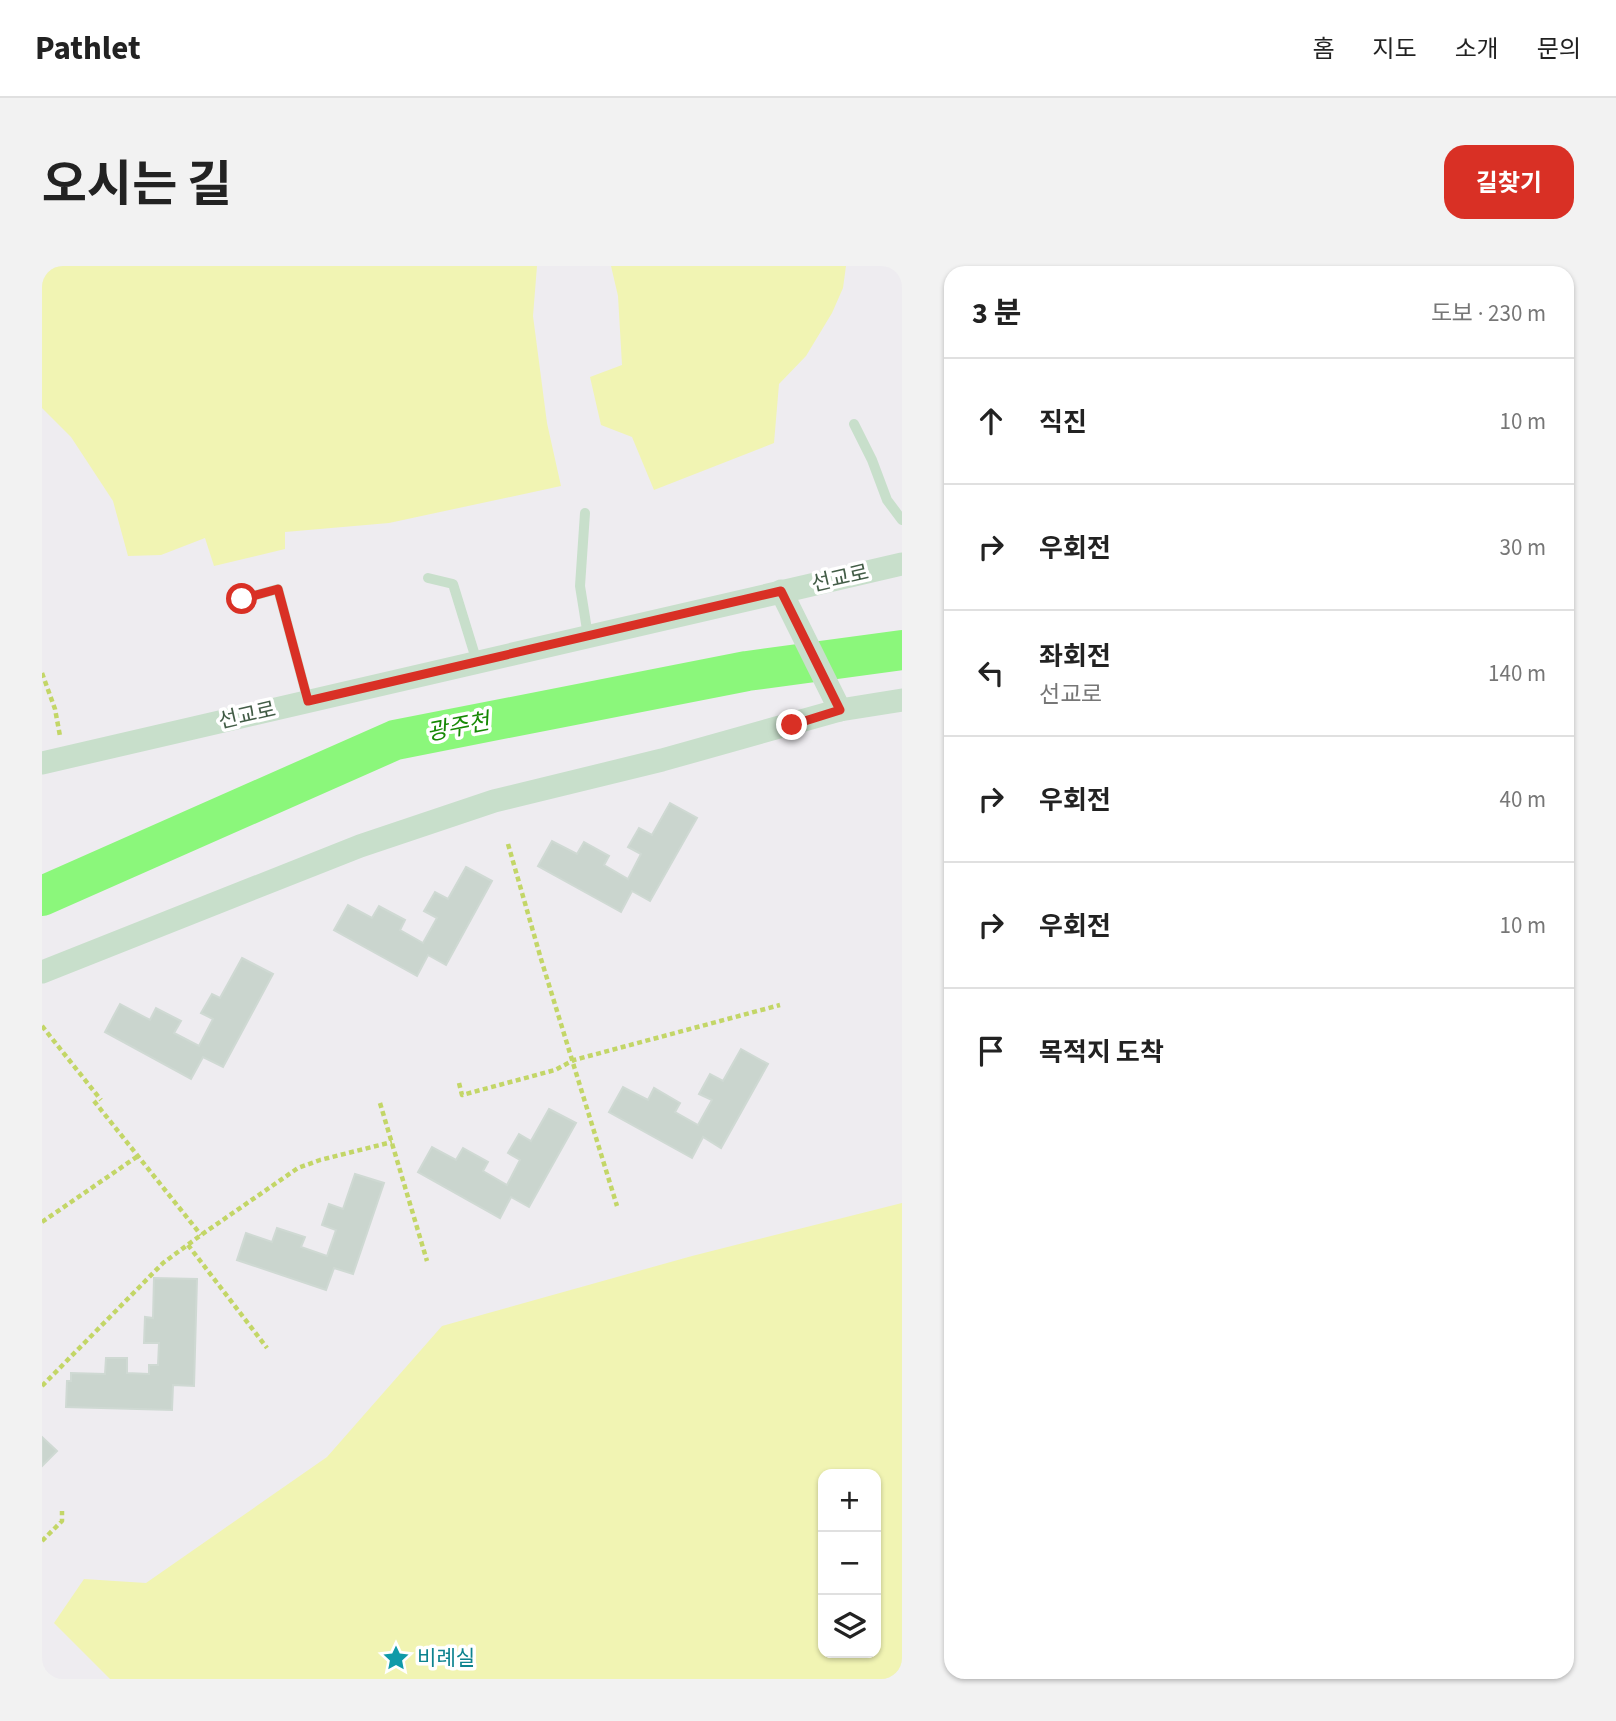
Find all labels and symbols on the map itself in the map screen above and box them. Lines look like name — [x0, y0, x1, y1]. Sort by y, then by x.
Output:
street label: 선교로 — [808, 557, 872, 599]
route start — [226, 583, 257, 614]
street label: 선교로 — [215, 694, 279, 736]
water label: 광주천 — [424, 704, 495, 749]
route end — [776, 709, 807, 740]
place icon: 비례실 — [381, 1643, 411, 1673]
place label: 비례실 — [417, 1643, 475, 1673]

